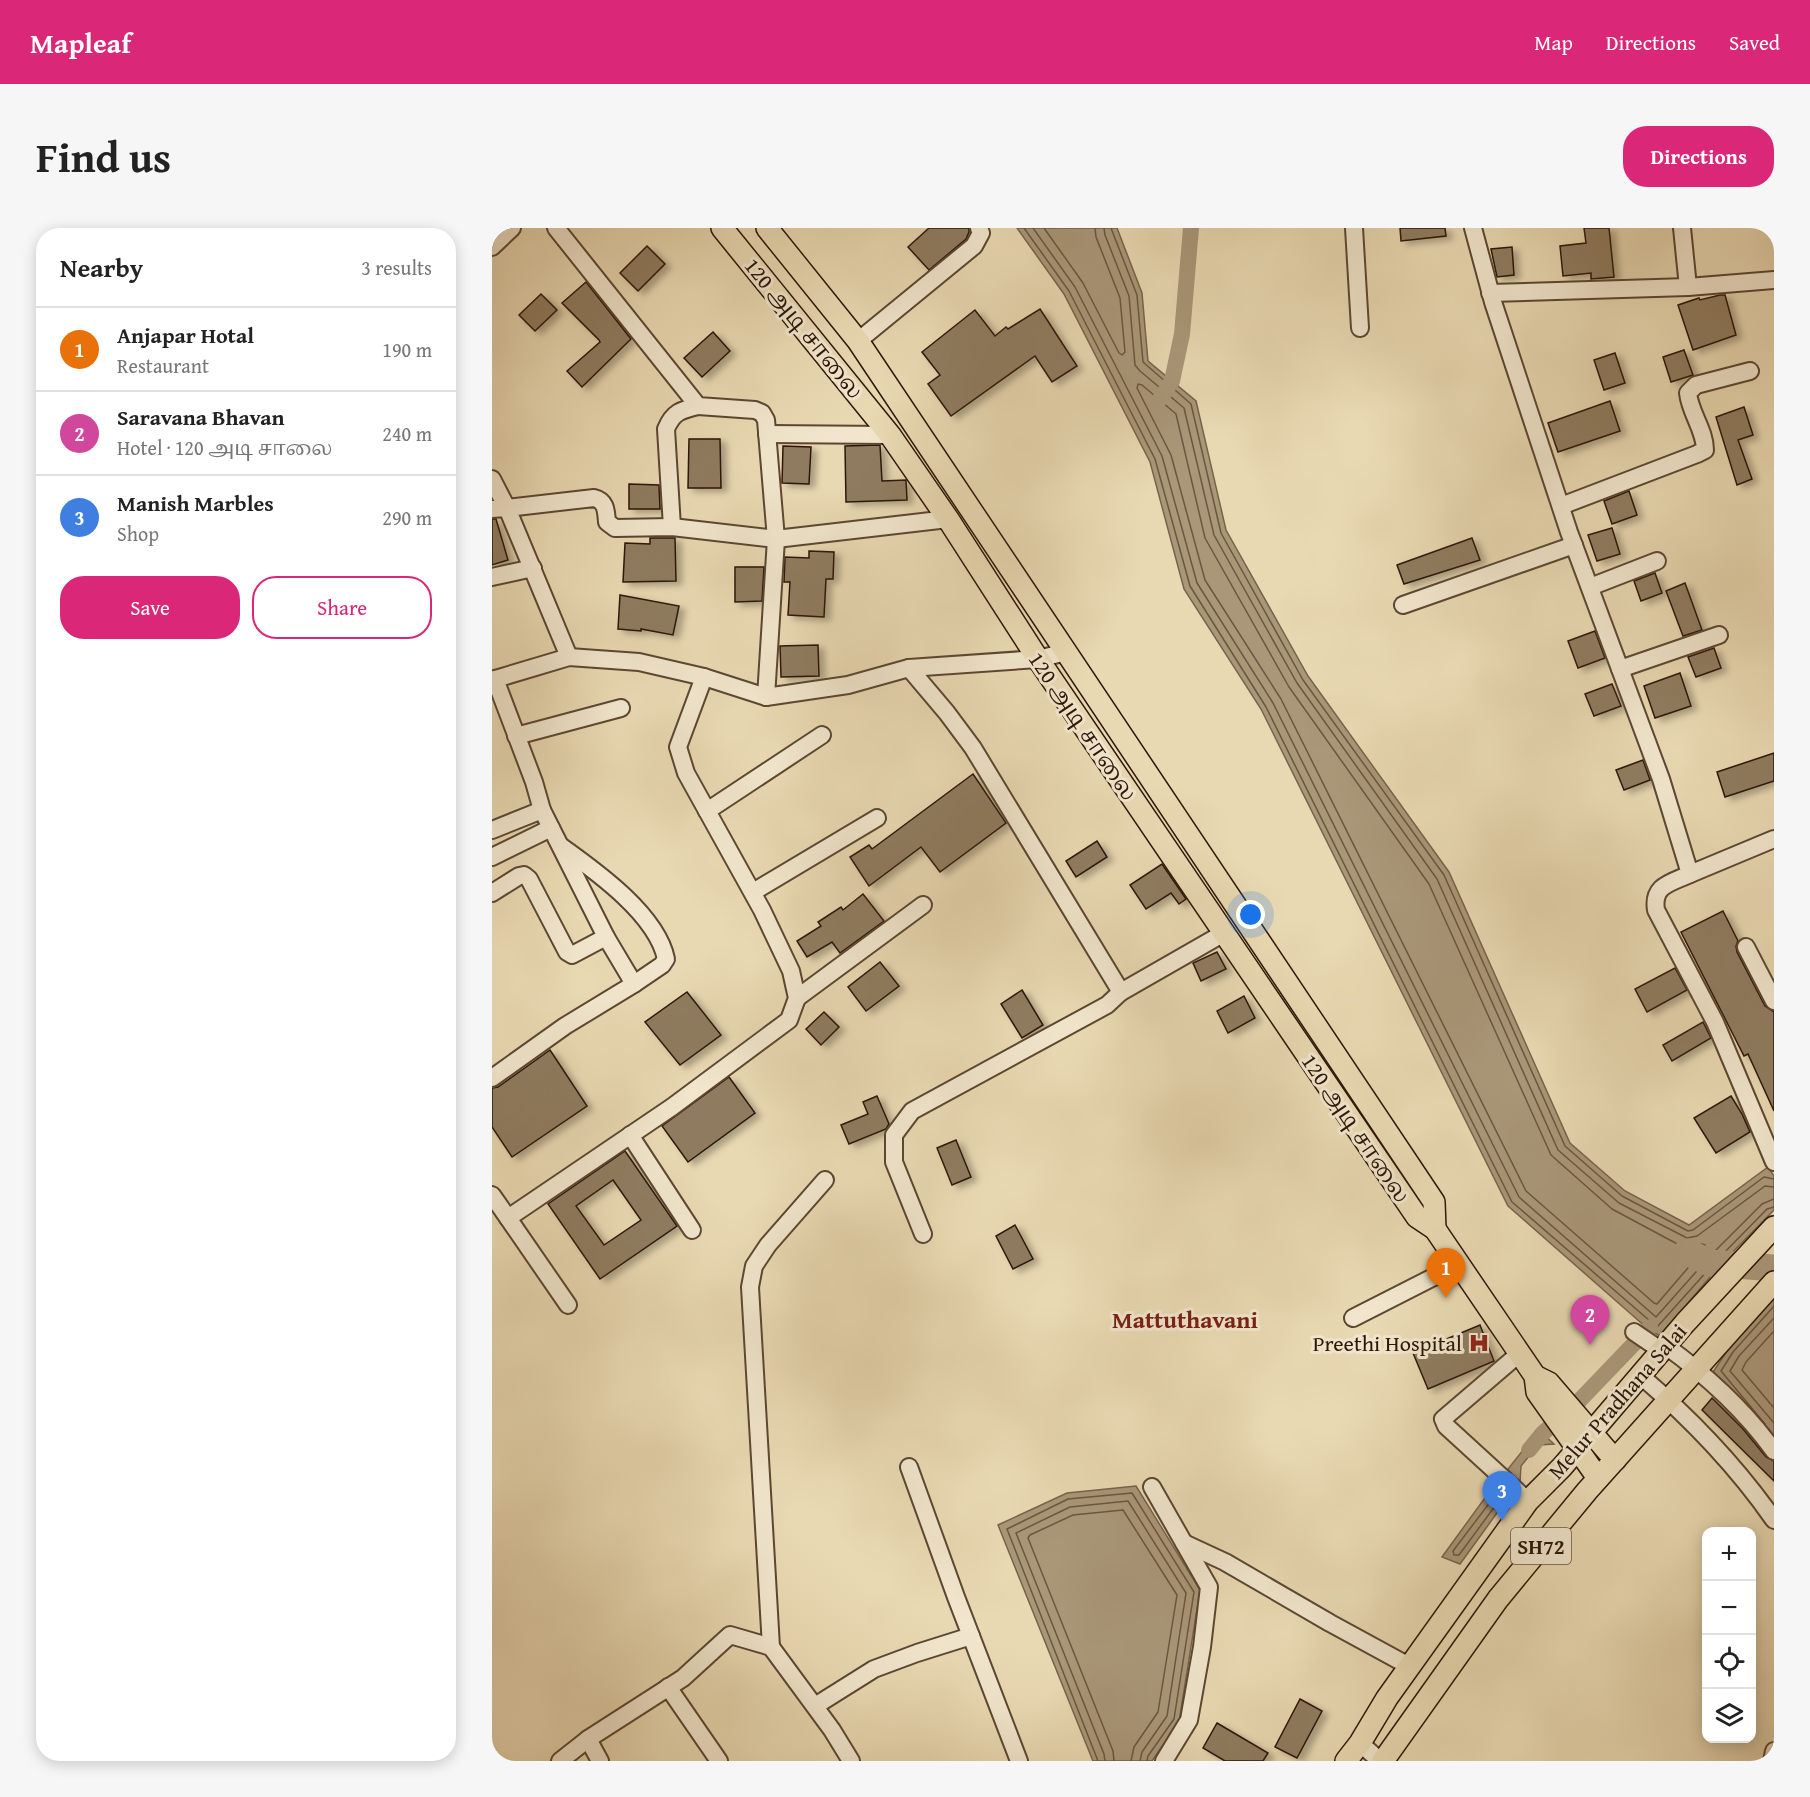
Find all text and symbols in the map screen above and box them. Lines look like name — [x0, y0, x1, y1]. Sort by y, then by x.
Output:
text: Mapleaf — [30, 22, 131, 63]
text: Map — [1534, 27, 1573, 58]
text: Directions — [1606, 27, 1696, 58]
text: Saved — [1729, 27, 1780, 58]
text: Find us — [36, 126, 171, 187]
button: Directions — [1623, 126, 1774, 187]
text: Nearby — [60, 248, 143, 287]
street label: 120 அடி சாலை — [737, 251, 871, 405]
text: 3 results — [361, 253, 432, 282]
text: Anjapar Hotal — [117, 319, 254, 351]
text: 1 — [74, 335, 85, 364]
text: 190 m — [382, 335, 432, 364]
text: Restaurant — [117, 351, 209, 380]
text: Saravana Bhavan — [117, 401, 285, 433]
text: 2 — [74, 419, 85, 448]
text: 240 m — [382, 419, 432, 448]
text: Hotel · 120 அடி சாலை — [117, 433, 332, 462]
text: Manish Marbles — [117, 487, 274, 519]
text: 3 — [74, 503, 85, 532]
text: 290 m — [382, 503, 432, 532]
text: Shop — [117, 519, 159, 548]
button: Save — [60, 576, 240, 639]
button: Share — [252, 576, 432, 639]
street label: 120 அடி சாலை — [1021, 645, 1145, 807]
your location — [1236, 900, 1265, 929]
street label: 120 அடி சாலை — [1294, 1047, 1418, 1209]
pin: 1 — [1426, 1248, 1466, 1298]
pin: 2 — [1570, 1296, 1610, 1345]
district label: Mattuthavani — [1112, 1302, 1258, 1337]
street label: Melur Pradhana Salai — [1540, 1316, 1694, 1486]
place label: Preethi Hospital — [1313, 1327, 1462, 1359]
hospital icon: Preethi Hospital — [1467, 1331, 1491, 1355]
pin: 3 — [1482, 1472, 1522, 1521]
map controls — [1702, 1527, 1756, 1743]
button: + — [1702, 1527, 1756, 1581]
road number: SH72 — [1511, 1528, 1571, 1564]
button: − — [1702, 1581, 1756, 1635]
button: locate — [1702, 1635, 1756, 1689]
button: layers — [1702, 1689, 1756, 1743]

